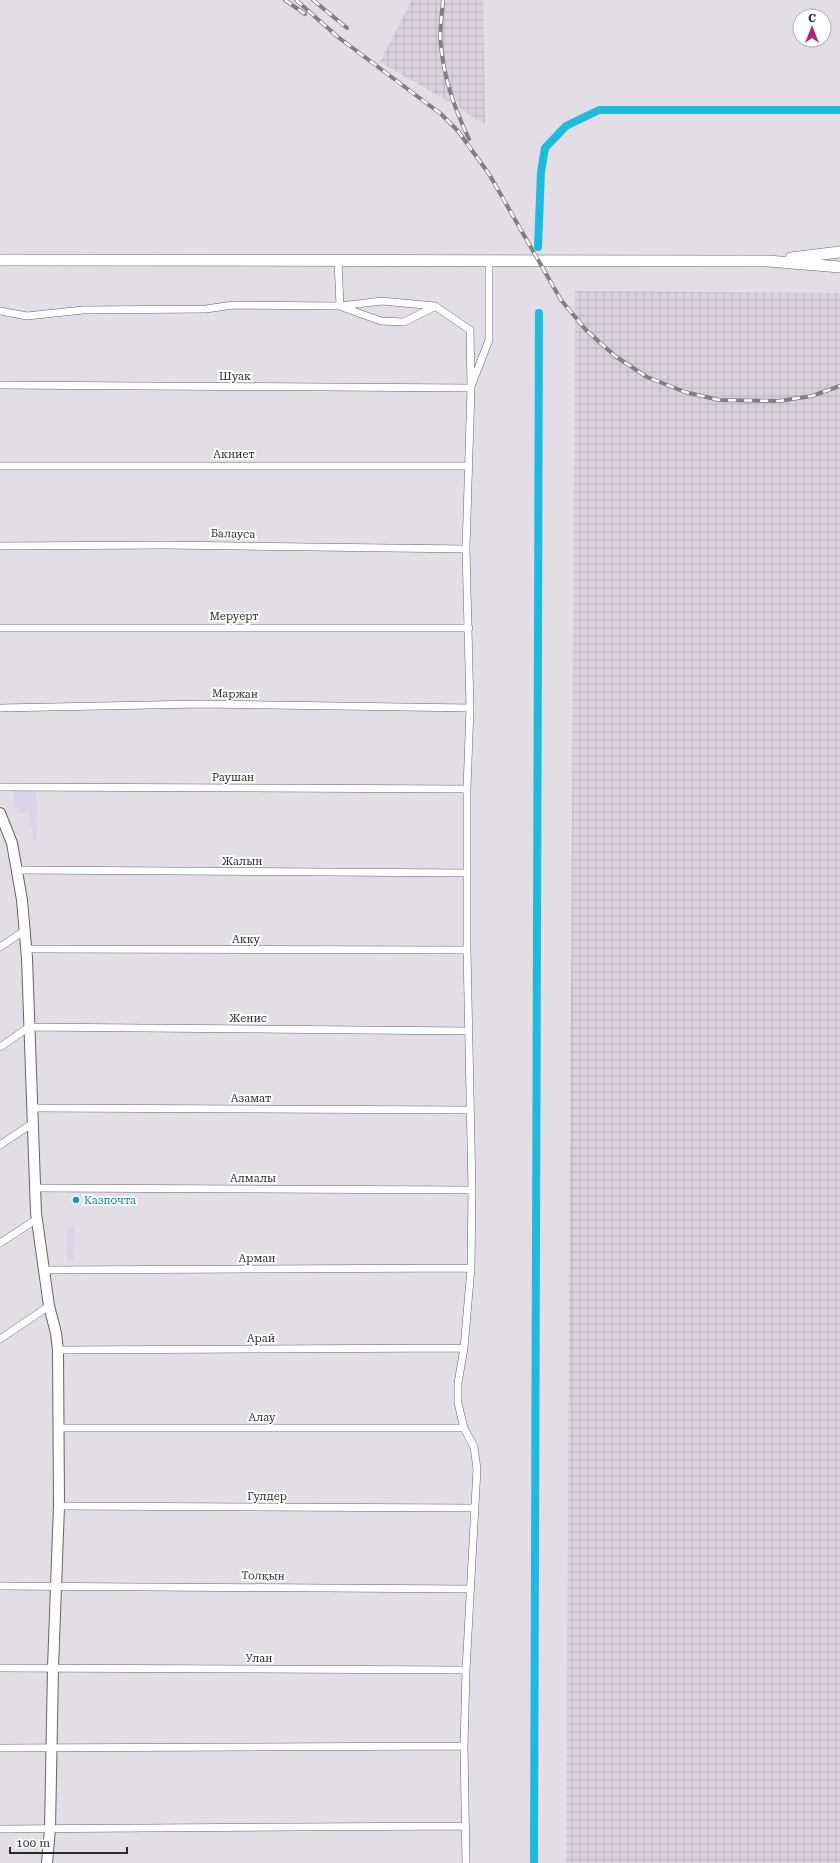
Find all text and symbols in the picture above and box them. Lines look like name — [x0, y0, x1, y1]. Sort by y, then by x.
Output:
north arrow — [792, 8, 832, 48]
text: С — [808, 12, 816, 25]
street label: Шуак — [219, 370, 251, 383]
street label: Акниет — [213, 448, 255, 461]
street label: Балауса — [211, 527, 255, 541]
street label: Меруерт — [209, 610, 259, 623]
street label: Маржан — [212, 687, 258, 701]
street label: Раушан — [212, 771, 254, 784]
street label: Жалын — [222, 855, 262, 868]
street label: Акку — [232, 933, 261, 946]
street label: Женис — [229, 1012, 267, 1025]
street label: Азамат — [231, 1092, 271, 1105]
street label: Алмалы — [230, 1172, 276, 1185]
place label: Казпочта — [84, 1194, 136, 1207]
marker: Казпочта — [71, 1195, 81, 1205]
street label: Арман — [239, 1252, 275, 1265]
street label: Арай — [247, 1332, 275, 1345]
street label: Алау — [248, 1411, 276, 1424]
street label: Гулдер — [247, 1490, 287, 1503]
street label: Толқын — [241, 1569, 285, 1583]
street label: Улан — [246, 1652, 272, 1665]
scale bar — [10, 1829, 127, 1855]
text: 100 m — [16, 1836, 50, 1850]

